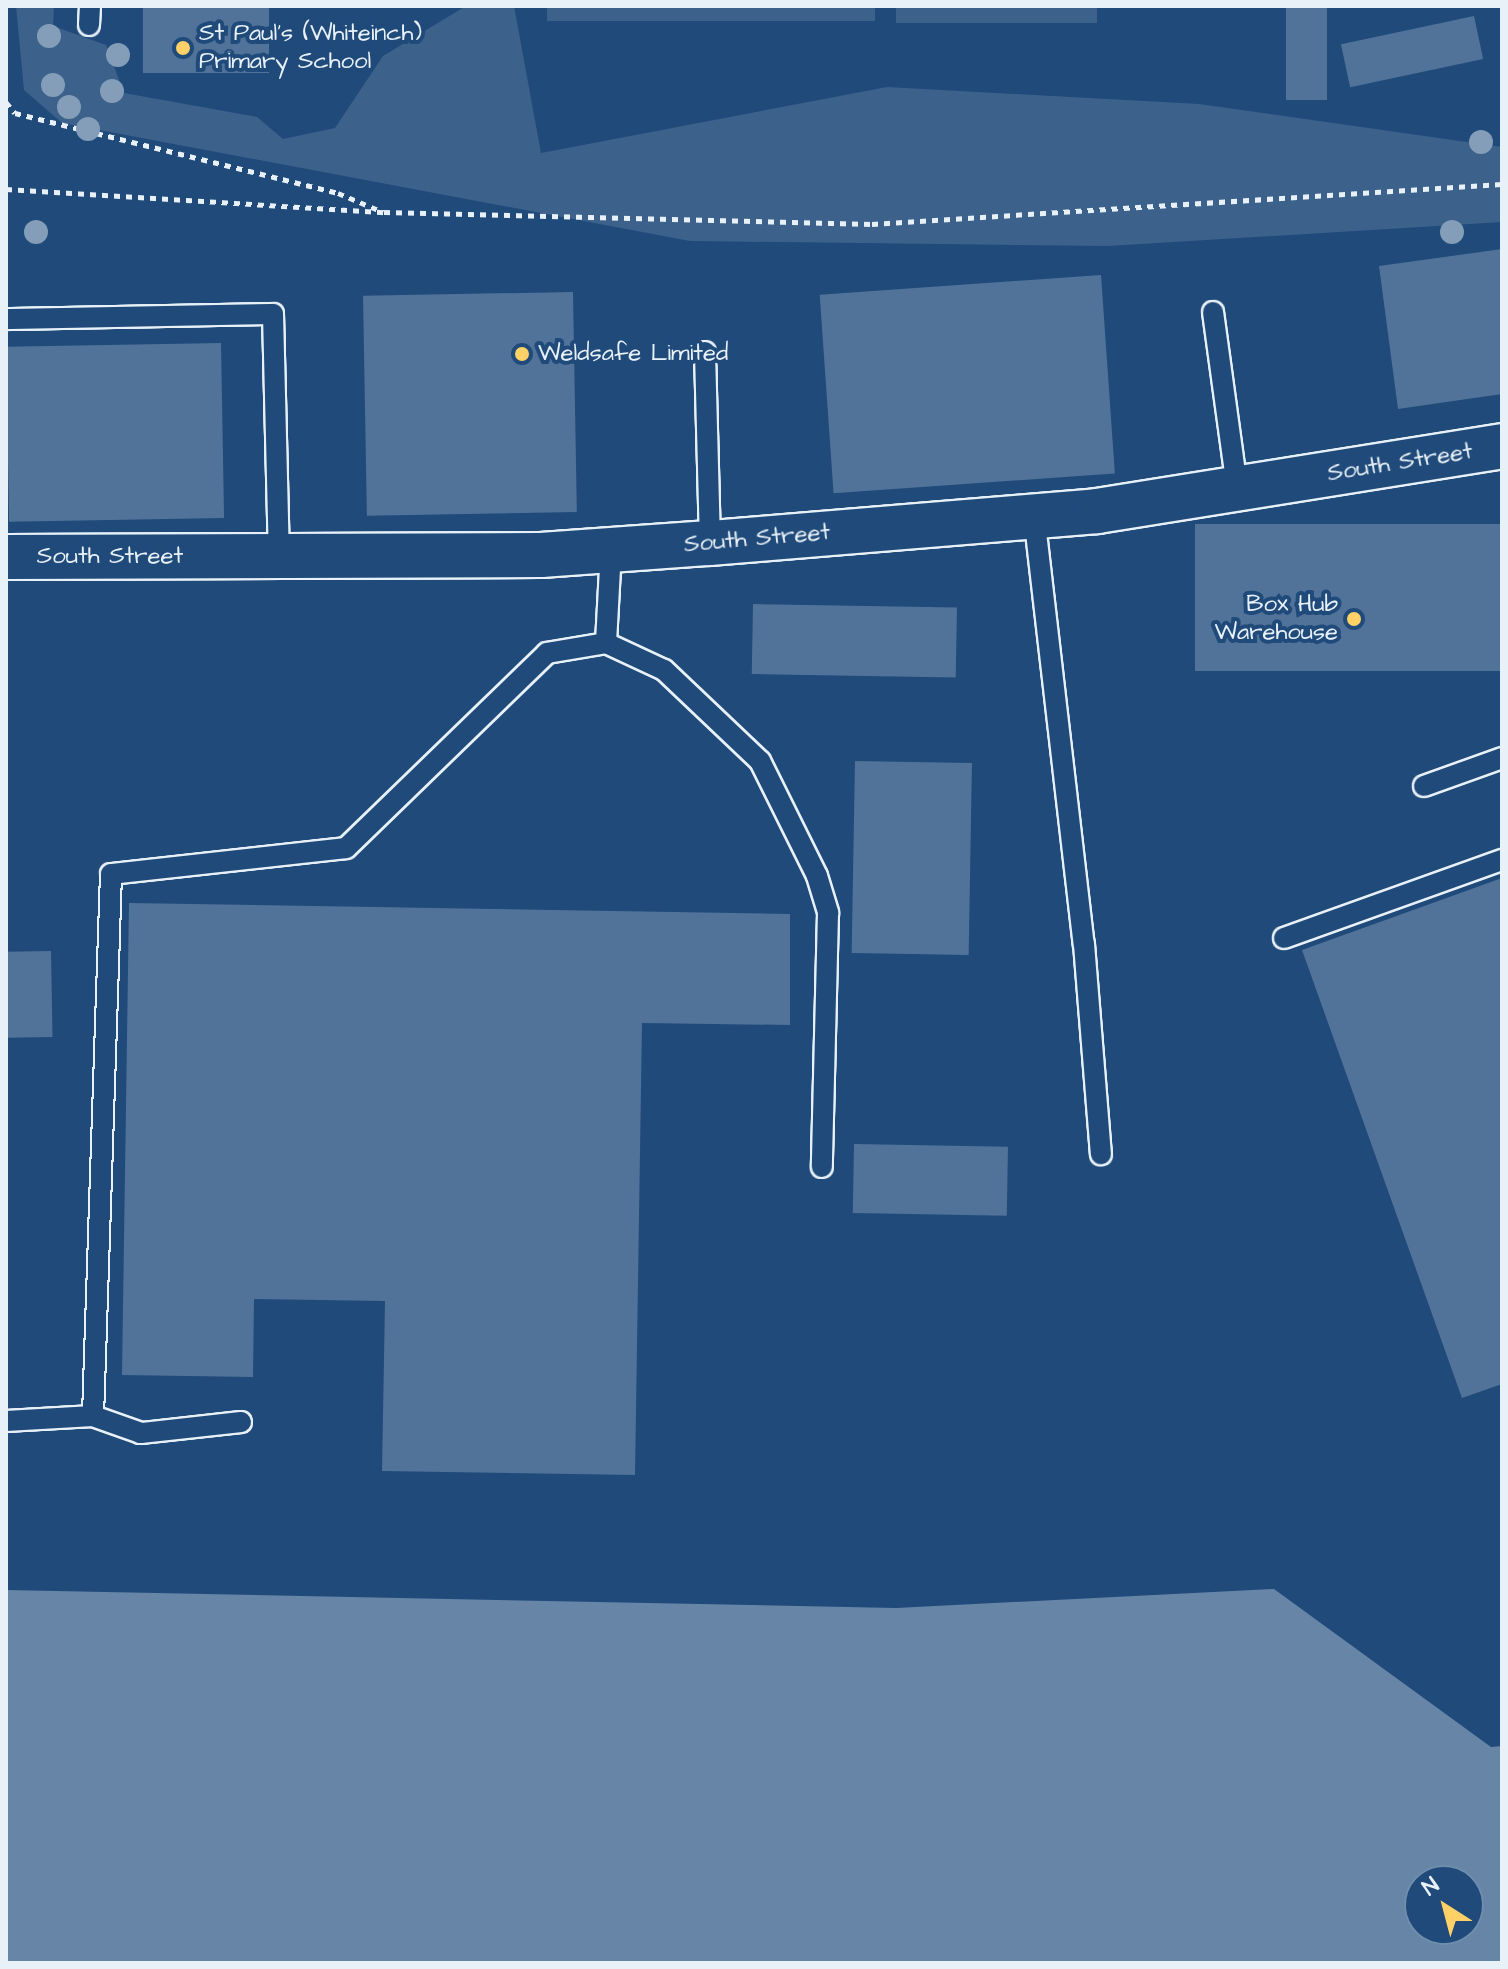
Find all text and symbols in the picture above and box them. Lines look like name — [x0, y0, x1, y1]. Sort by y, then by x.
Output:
place label: St Paul's (Whiteinch) Primary School — [199, 20, 422, 76]
marker: St Paul's (Whiteinch) Primary School — [174, 39, 192, 57]
place label: Weldsafe Limited — [538, 340, 728, 368]
marker: Weldsafe Limited — [513, 345, 531, 363]
street label: South Street — [1325, 437, 1475, 489]
street label: South Street — [683, 518, 831, 560]
street label: South Street — [37, 543, 183, 571]
place label: Box Hub Warehouse — [1214, 591, 1338, 647]
marker: Box Hub Warehouse — [1345, 610, 1363, 628]
north arrow — [1404, 1865, 1484, 1945]
text: N — [1416, 1870, 1445, 1903]

